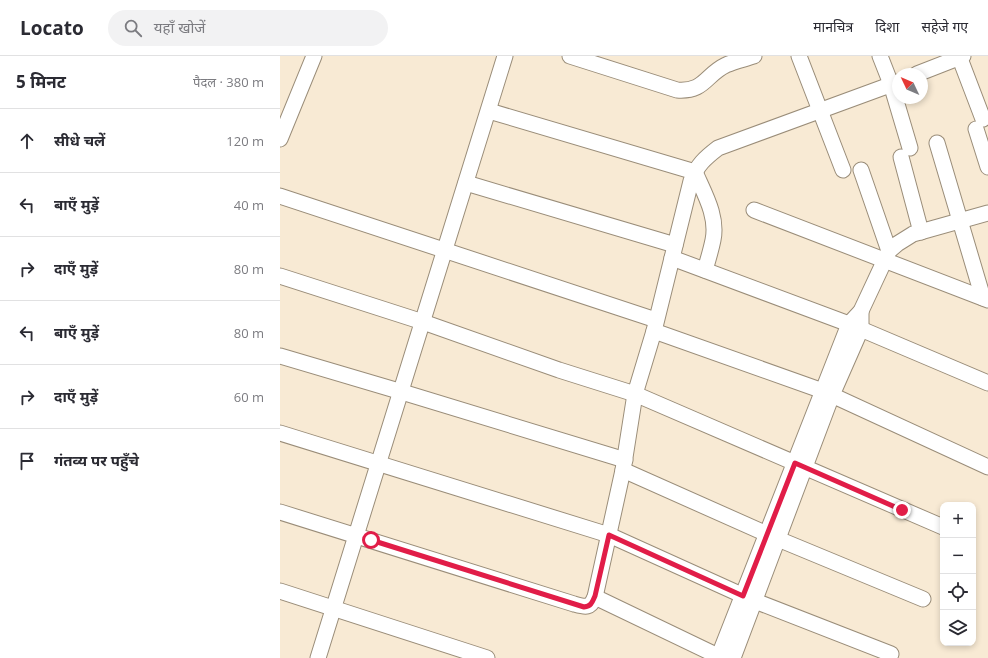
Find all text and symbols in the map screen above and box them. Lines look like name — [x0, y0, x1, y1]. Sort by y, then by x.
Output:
search box — [108, 10, 388, 46]
text: Locato — [20, 15, 84, 41]
icon: search — [122, 17, 144, 39]
text: यहाँ खोजें — [154, 17, 206, 37]
text: मानचित्र — [813, 17, 853, 36]
text: दिशा — [875, 17, 899, 36]
text: सहेजे गए — [921, 17, 968, 36]
north arrow — [892, 68, 928, 104]
text: 5 मिनट — [16, 70, 66, 93]
text: पैदल · 380 m — [193, 73, 264, 91]
icon: ahead — [16, 130, 38, 152]
text: सीधे चलें — [54, 130, 105, 150]
text: 120 m — [226, 132, 264, 150]
icon: left — [16, 194, 38, 216]
text: बाएँ मुड़ें — [54, 194, 99, 214]
text: 40 m — [234, 196, 264, 214]
icon: right — [16, 258, 38, 280]
text: दाएँ मुड़ें — [54, 258, 98, 278]
text: 80 m — [234, 260, 264, 278]
icon: left — [16, 322, 38, 344]
text: बाएँ मुड़ें — [54, 322, 99, 342]
text: 80 m — [234, 324, 264, 342]
icon: right — [16, 386, 38, 408]
text: दाएँ मुड़ें — [54, 386, 98, 406]
text: 60 m — [234, 388, 264, 406]
icon: arrive — [16, 450, 38, 472]
text: गंतव्य पर पहुँचे — [54, 450, 139, 470]
route end — [893, 501, 911, 519]
map controls — [940, 502, 976, 646]
button: + — [940, 502, 976, 538]
route start — [362, 531, 380, 549]
button: − — [940, 538, 976, 574]
button: locate — [940, 574, 976, 610]
button: layers — [940, 610, 976, 646]

